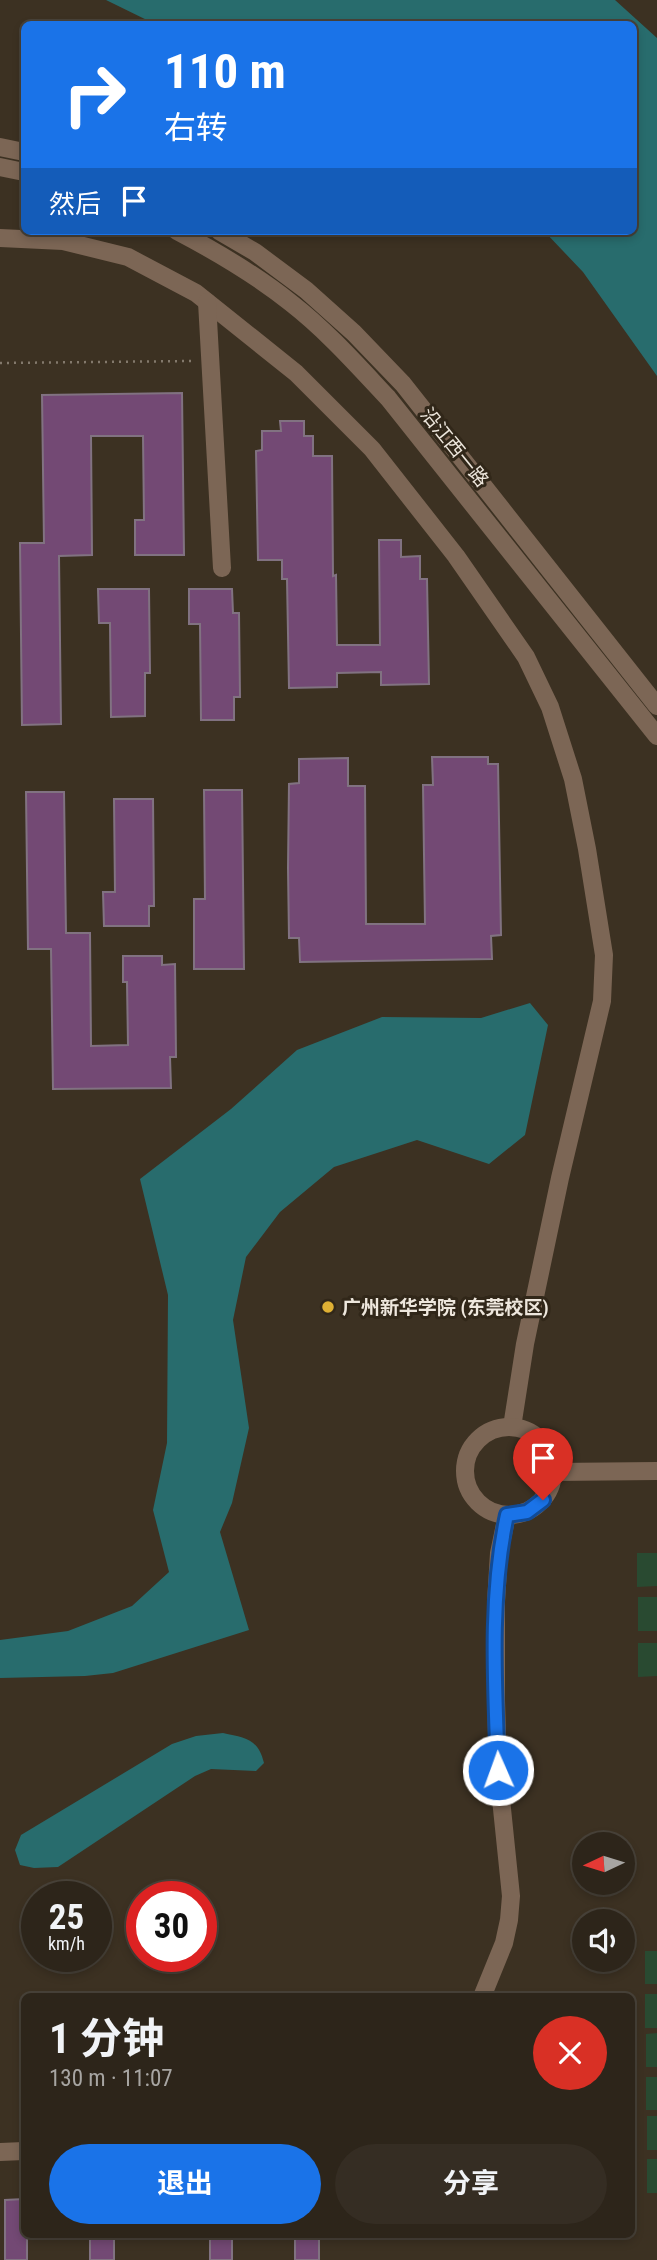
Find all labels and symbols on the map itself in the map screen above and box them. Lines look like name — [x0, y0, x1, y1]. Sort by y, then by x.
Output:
street label: 沿江西一路 — [416, 403, 493, 491]
place label: 广州新华学院 (东莞校区) — [342, 1296, 549, 1319]
marker: 广州新华学院 (东莞校区) — [320, 1299, 336, 1315]
pin — [513, 1428, 573, 1500]
position arrow — [461, 1733, 535, 1807]
north arrow — [572, 1832, 635, 1895]
speed limit sign: 30 — [126, 1881, 217, 1972]

